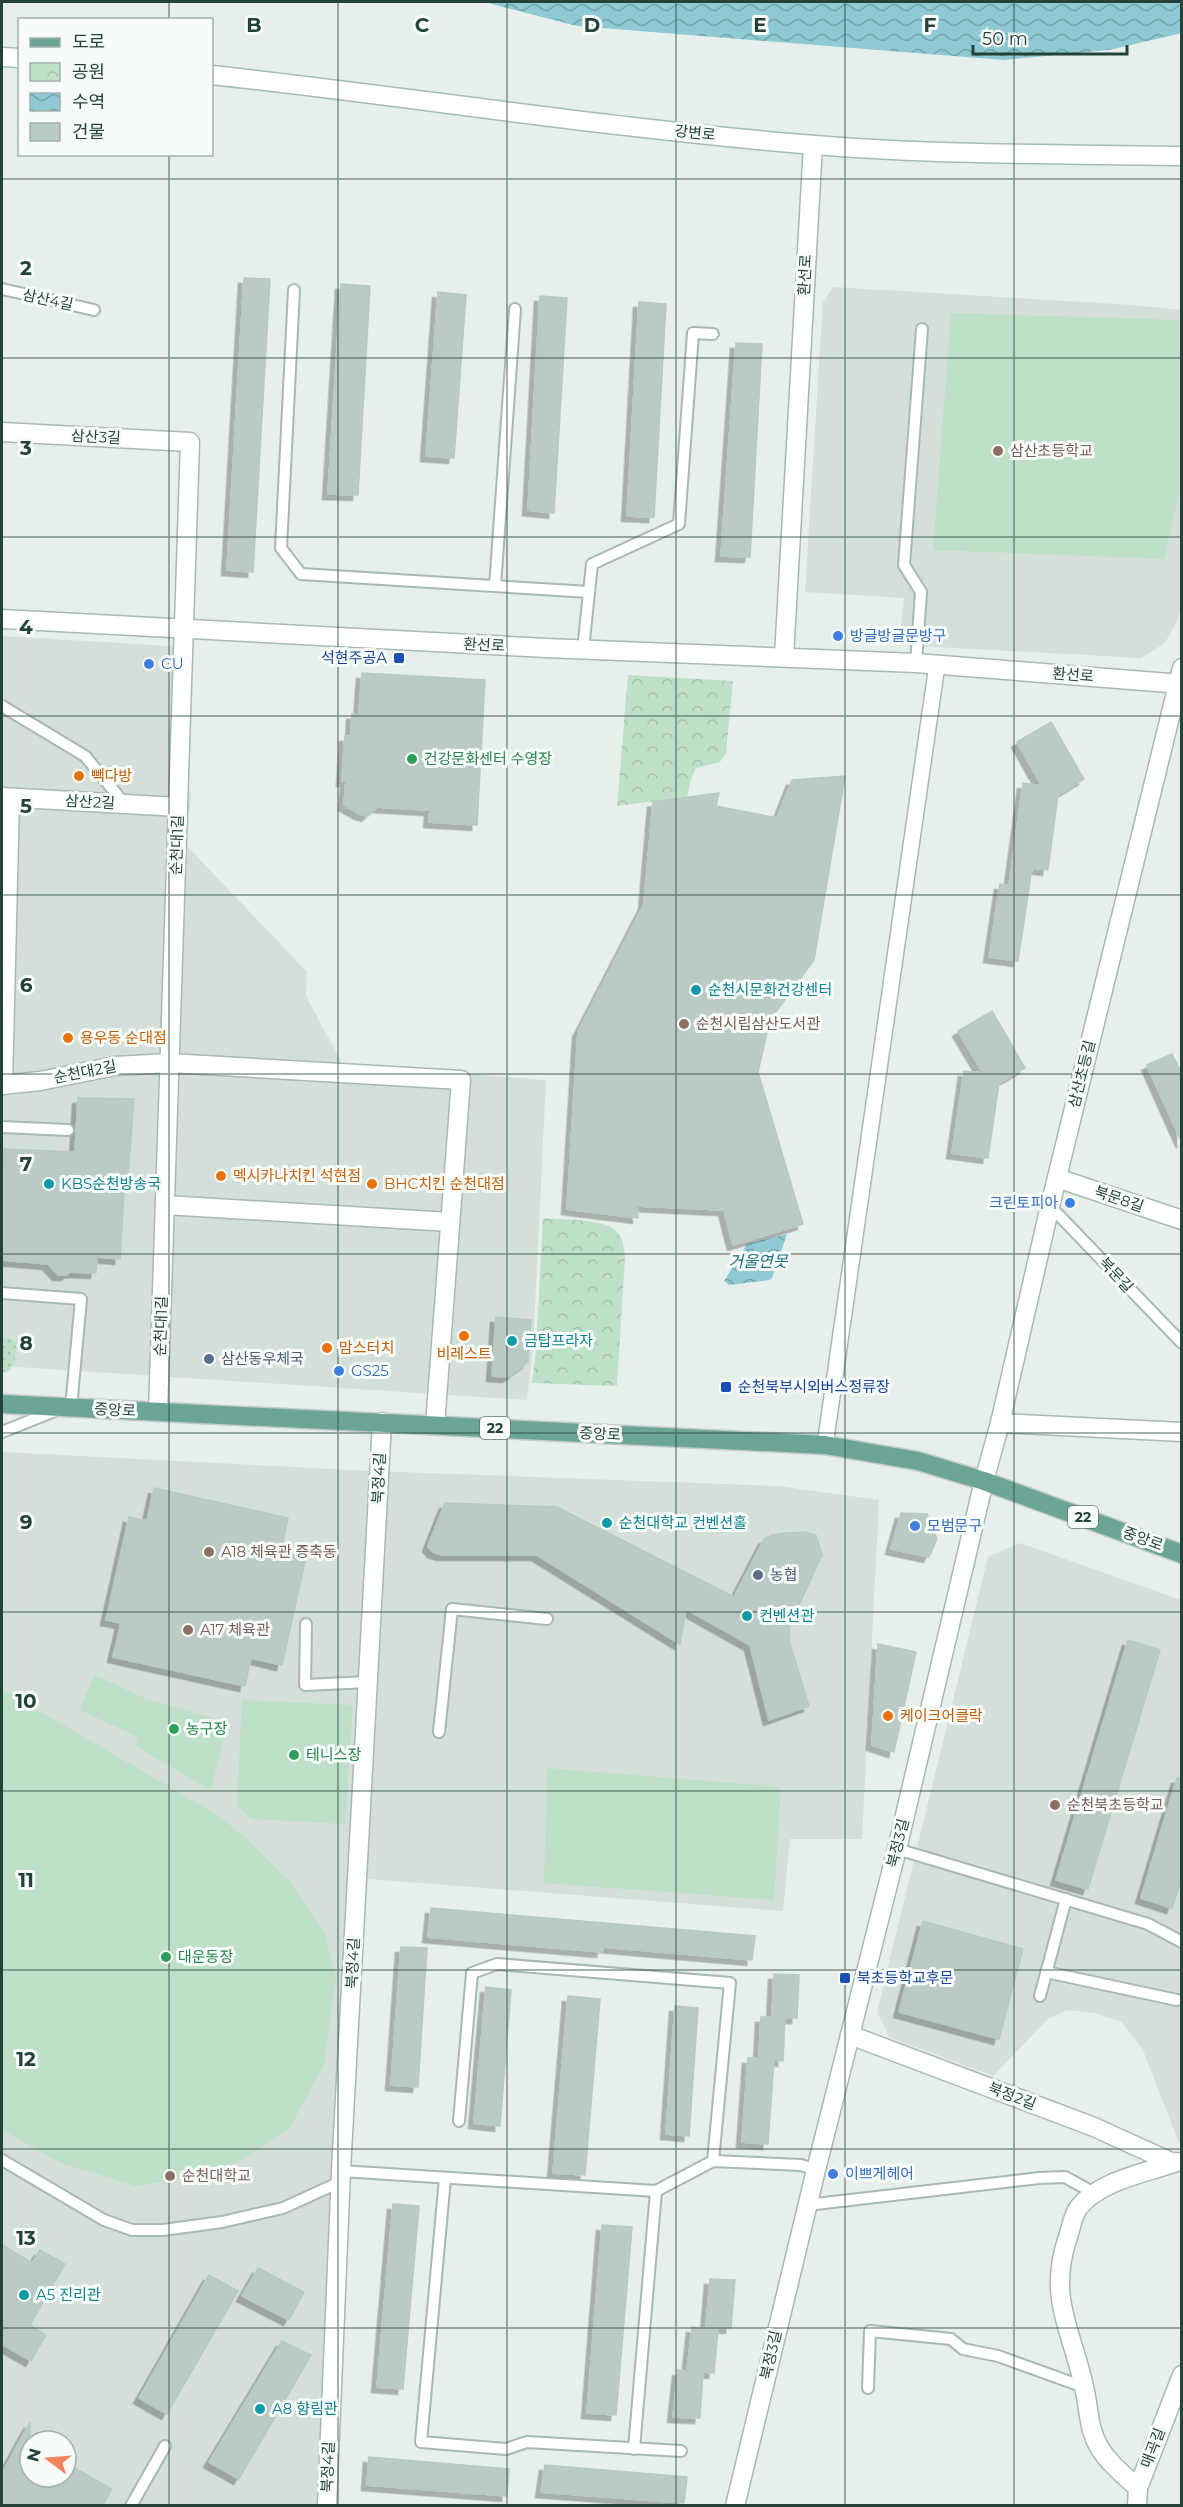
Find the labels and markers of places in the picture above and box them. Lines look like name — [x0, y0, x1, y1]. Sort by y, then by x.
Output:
place label: 삼산초등학교 — [1010, 441, 1093, 460]
marker: 삼산초등학교 — [991, 444, 1005, 458]
place label: 방글방글문방구 — [850, 626, 947, 645]
marker: 방글방글문방구 — [831, 629, 845, 643]
place label: 석현주공A — [321, 648, 387, 667]
marker: 석현주공A — [392, 651, 406, 665]
place label: CU — [161, 654, 184, 673]
marker: CU — [142, 657, 156, 671]
place label: 건강문화센터 수영장 — [424, 749, 552, 768]
marker: 건강문화센터 수영장 — [405, 752, 419, 766]
place label: 빽다방 — [91, 766, 133, 785]
marker: 빽다방 — [72, 769, 86, 783]
place label: 순천시문화건강센터 — [708, 980, 832, 999]
marker: 순천시문화건강센터 — [689, 983, 703, 997]
place label: 순천시립삼산도서관 — [696, 1014, 820, 1033]
marker: 순천시립삼산도서관 — [677, 1017, 691, 1031]
place label: 용우동 순대점 — [80, 1028, 167, 1047]
marker: 용우동 순대점 — [61, 1031, 75, 1045]
place label: 멕시카나치킨 석현점 — [233, 1166, 361, 1185]
marker: 멕시카나치킨 석현점 — [214, 1169, 228, 1183]
place label: KBS순천방송국 — [61, 1174, 161, 1193]
place label: BHC치킨 순천대점 — [384, 1174, 505, 1193]
marker: KBS순천방송국 — [42, 1177, 56, 1191]
marker: BHC치킨 순천대점 — [365, 1177, 379, 1191]
place label: 크린토피아 — [989, 1193, 1058, 1212]
marker: 크린토피아 — [1063, 1196, 1077, 1210]
marker: 비레스트 — [457, 1329, 471, 1343]
place label: 금탑프라자 — [524, 1331, 593, 1350]
marker: 금탑프라자 — [505, 1334, 519, 1348]
place label: 맘스터치 — [339, 1338, 394, 1357]
marker: 맘스터치 — [320, 1341, 334, 1355]
place label: 비레스트 — [436, 1344, 492, 1363]
place label: 삼산동우체국 — [221, 1349, 304, 1368]
marker: 삼산동우체국 — [202, 1352, 216, 1366]
place label: GS25 — [351, 1361, 389, 1380]
marker: GS25 — [332, 1364, 346, 1378]
place label: 순천북부시외버스정류장 — [738, 1377, 890, 1396]
marker: 순천북부시외버스정류장 — [719, 1380, 733, 1394]
place label: 순천대학교 컨벤션홀 — [619, 1513, 747, 1532]
marker: 순천대학교 컨벤션홀 — [600, 1516, 614, 1530]
place label: 모범문구 — [927, 1516, 982, 1535]
marker: 모범문구 — [908, 1519, 922, 1533]
place label: A18 체육관 증축동 — [221, 1542, 337, 1561]
marker: A18 체육관 증축동 — [202, 1545, 216, 1559]
place label: 농협 — [770, 1565, 798, 1584]
marker: 농협 — [751, 1568, 765, 1582]
place label: 컨벤션관 — [759, 1606, 814, 1625]
marker: 컨벤션관 — [740, 1609, 754, 1623]
place label: A17 체육관 — [200, 1620, 270, 1639]
marker: A17 체육관 — [181, 1623, 195, 1637]
place label: 케이크어클락 — [900, 1706, 983, 1725]
marker: 케이크어클락 — [881, 1709, 895, 1723]
place label: 농구장 — [186, 1719, 228, 1738]
marker: 농구장 — [167, 1722, 181, 1736]
place label: 테니스장 — [306, 1745, 361, 1764]
marker: 테니스장 — [287, 1748, 301, 1762]
place label: 순천북초등학교 — [1067, 1795, 1164, 1814]
marker: 순천북초등학교 — [1048, 1798, 1062, 1812]
place label: 대운동장 — [178, 1947, 233, 1966]
marker: 대운동장 — [159, 1950, 173, 1964]
place label: 북초등학교후문 — [857, 1968, 954, 1987]
marker: 북초등학교후문 — [838, 1971, 852, 1985]
place label: 이쁘게헤어 — [845, 2164, 914, 2183]
place label: 순천대학교 — [182, 2166, 251, 2185]
marker: 이쁘게헤어 — [826, 2167, 840, 2181]
marker: 순천대학교 — [163, 2169, 177, 2183]
place label: A5 진리관 — [36, 2285, 101, 2304]
marker: A5 진리관 — [17, 2288, 31, 2302]
place label: A8 향림관 — [272, 2399, 338, 2418]
marker: A8 향림관 — [253, 2402, 267, 2416]

